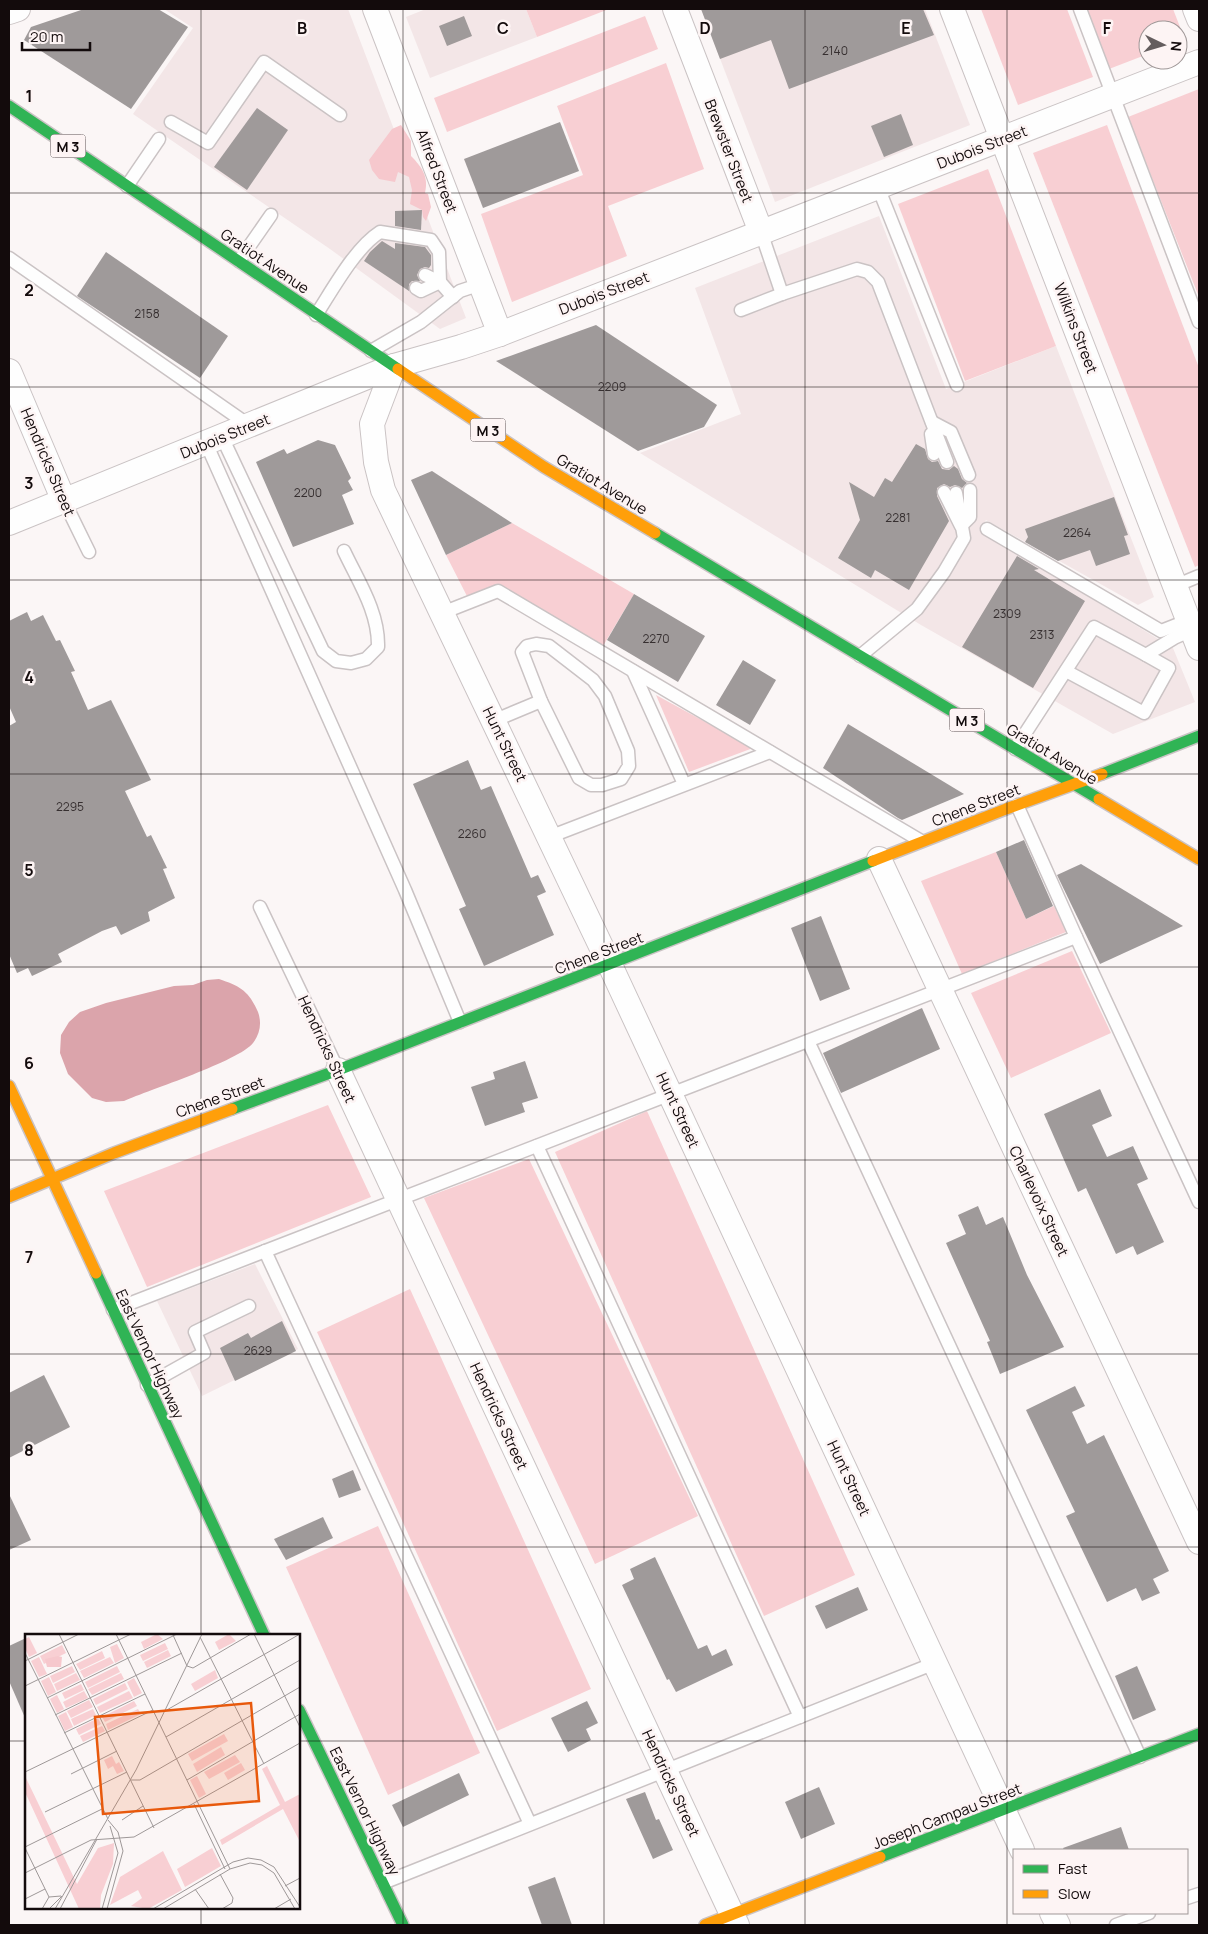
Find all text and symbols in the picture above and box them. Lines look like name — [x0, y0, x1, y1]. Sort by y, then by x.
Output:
text: B — [297, 17, 307, 39]
text: C — [497, 17, 509, 39]
text: D — [699, 17, 711, 39]
text: E — [901, 17, 911, 39]
text: F — [1103, 17, 1112, 39]
scale bar — [22, 20, 90, 52]
north arrow — [1138, 20, 1188, 70]
text: 20 m — [30, 26, 63, 47]
text: N — [1167, 40, 1186, 52]
house number: 2140 — [822, 42, 848, 59]
text: 1 — [25, 85, 33, 107]
street label: Brewster Street — [700, 96, 758, 206]
street label: Dubois Street — [934, 120, 1030, 174]
street label: Alfred Street — [411, 126, 463, 216]
road number: M 3 — [50, 134, 86, 158]
street label: Gratiot Avenue — [217, 224, 314, 299]
street label: Dubois Street — [556, 266, 652, 320]
text: 2 — [24, 279, 34, 301]
street label: Wilkins Street — [1049, 280, 1103, 376]
house number: 2158 — [134, 305, 160, 322]
house number: 2209 — [598, 378, 626, 395]
street label: Hendricks Street — [16, 405, 80, 519]
street label: Dubois Street — [177, 408, 273, 464]
road number: M 3 — [470, 418, 506, 442]
street label: Gratiot Avenue — [553, 449, 652, 520]
text: 3 — [24, 472, 34, 494]
house number: 2200 — [294, 484, 322, 501]
house number: 2281 — [885, 509, 911, 526]
house number: 2264 — [1063, 524, 1091, 541]
house number: 2309 — [993, 605, 1021, 622]
house number: 2313 — [1030, 626, 1054, 643]
house number: 2270 — [642, 630, 670, 647]
text: 4 — [24, 666, 34, 688]
street label: Hunt Street — [478, 703, 532, 785]
road number: M 3 — [950, 708, 984, 732]
street label: Gratiot Avenue — [1003, 719, 1102, 790]
street label: Chene Street — [929, 779, 1023, 831]
house number: 2295 — [56, 798, 84, 815]
house number: 2260 — [458, 825, 486, 842]
text: 5 — [24, 859, 34, 881]
street label: Chene Street — [552, 927, 646, 979]
street label: Hendricks Street — [293, 992, 361, 1106]
text: 6 — [24, 1052, 34, 1074]
street label: Hunt Street — [651, 1069, 705, 1151]
street label: Chene Street — [173, 1071, 267, 1123]
street label: Charlevoix Street — [1004, 1142, 1074, 1260]
text: 7 — [25, 1246, 33, 1268]
street label: East Vernor Highway — [111, 1286, 189, 1422]
house number: 2629 — [244, 1342, 272, 1359]
street label: Hendricks Street — [465, 1359, 533, 1473]
street label: Hunt Street — [822, 1437, 876, 1519]
text: 8 — [24, 1439, 34, 1461]
inset map — [25, 1634, 300, 1909]
street label: Hendricks Street — [637, 1726, 705, 1840]
street label: East Vernor Highway — [325, 1743, 405, 1879]
street label: Joseph Campau Street — [870, 1778, 1024, 1854]
legend — [1013, 1849, 1188, 1914]
text: Fast — [1058, 1858, 1087, 1879]
text: Slow — [1058, 1883, 1091, 1904]

